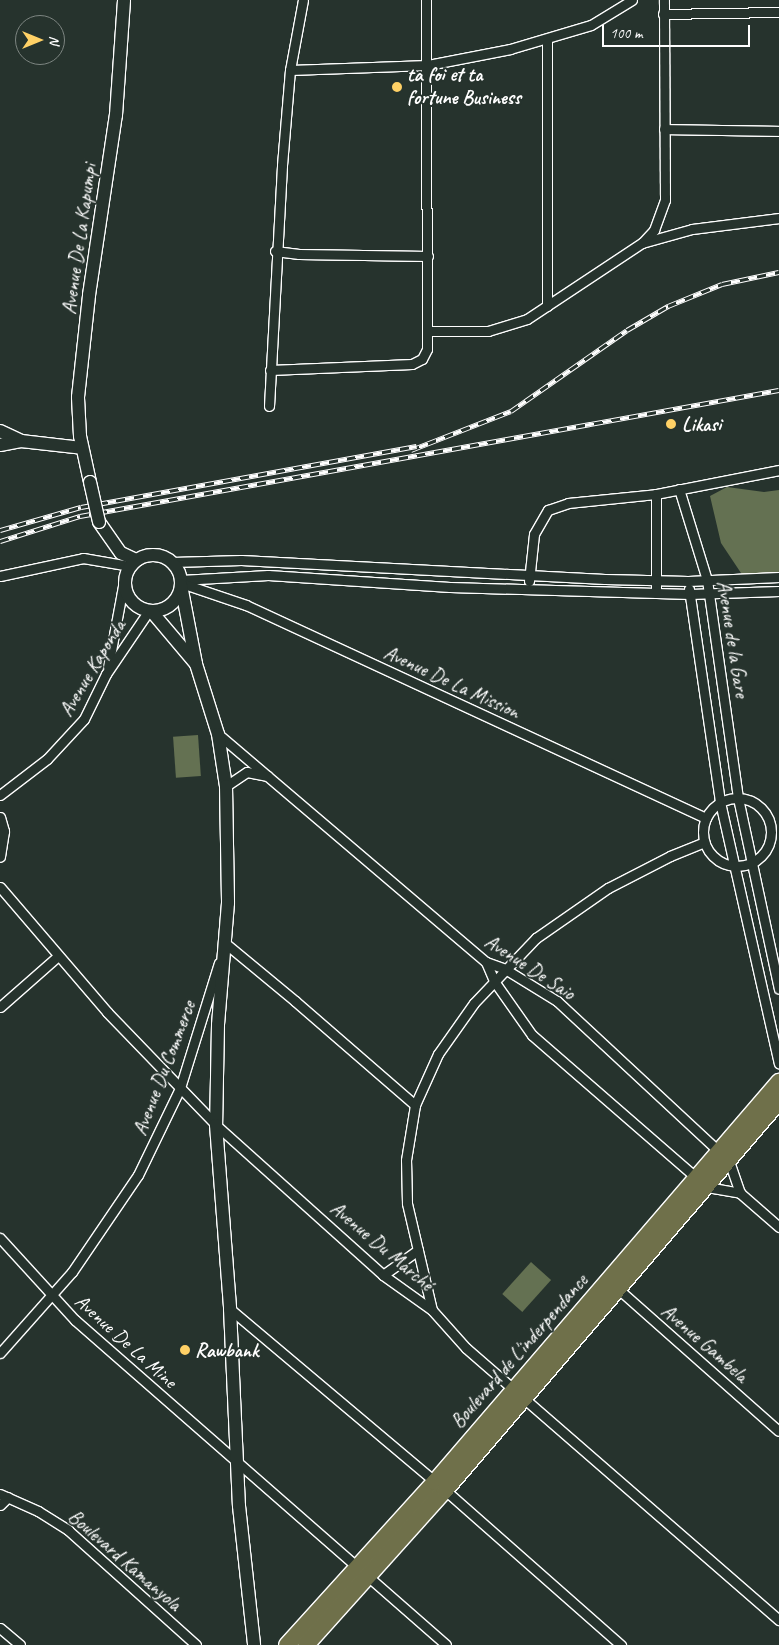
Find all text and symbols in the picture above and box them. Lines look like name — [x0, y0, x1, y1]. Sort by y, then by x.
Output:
north arrow — [15, 15, 65, 65]
scale bar — [604, 15, 752, 47]
text: 100 m — [610, 24, 642, 43]
text: N — [46, 36, 63, 44]
place label: ta foi et ta fortune Business — [407, 63, 521, 110]
marker: ta foi et ta fortune Business — [391, 81, 403, 93]
street label: Avenue De La Kapumpi — [57, 162, 101, 316]
place label: Likasi — [682, 412, 721, 436]
marker: Likasi — [664, 417, 678, 431]
street label: Avenue de la Gare — [712, 578, 754, 700]
street label: Avenue Kaponda — [54, 615, 130, 721]
street label: Avenue De La Mission — [380, 640, 524, 724]
street label: Avenue De Saio — [480, 929, 580, 1005]
street label: Avenue Du Commerce — [127, 997, 201, 1139]
street label: Avenue Du Marché — [325, 1196, 439, 1296]
street label: Boulevard de L'inderpendance — [445, 1269, 593, 1433]
street label: Avenue De La Mine — [70, 1289, 182, 1393]
street label: Avenue Gambela — [657, 1299, 753, 1387]
place label: Rawbank — [195, 1338, 258, 1362]
marker: Rawbank — [179, 1344, 191, 1356]
street label: Boulevard Kamanyola — [63, 1504, 187, 1616]

